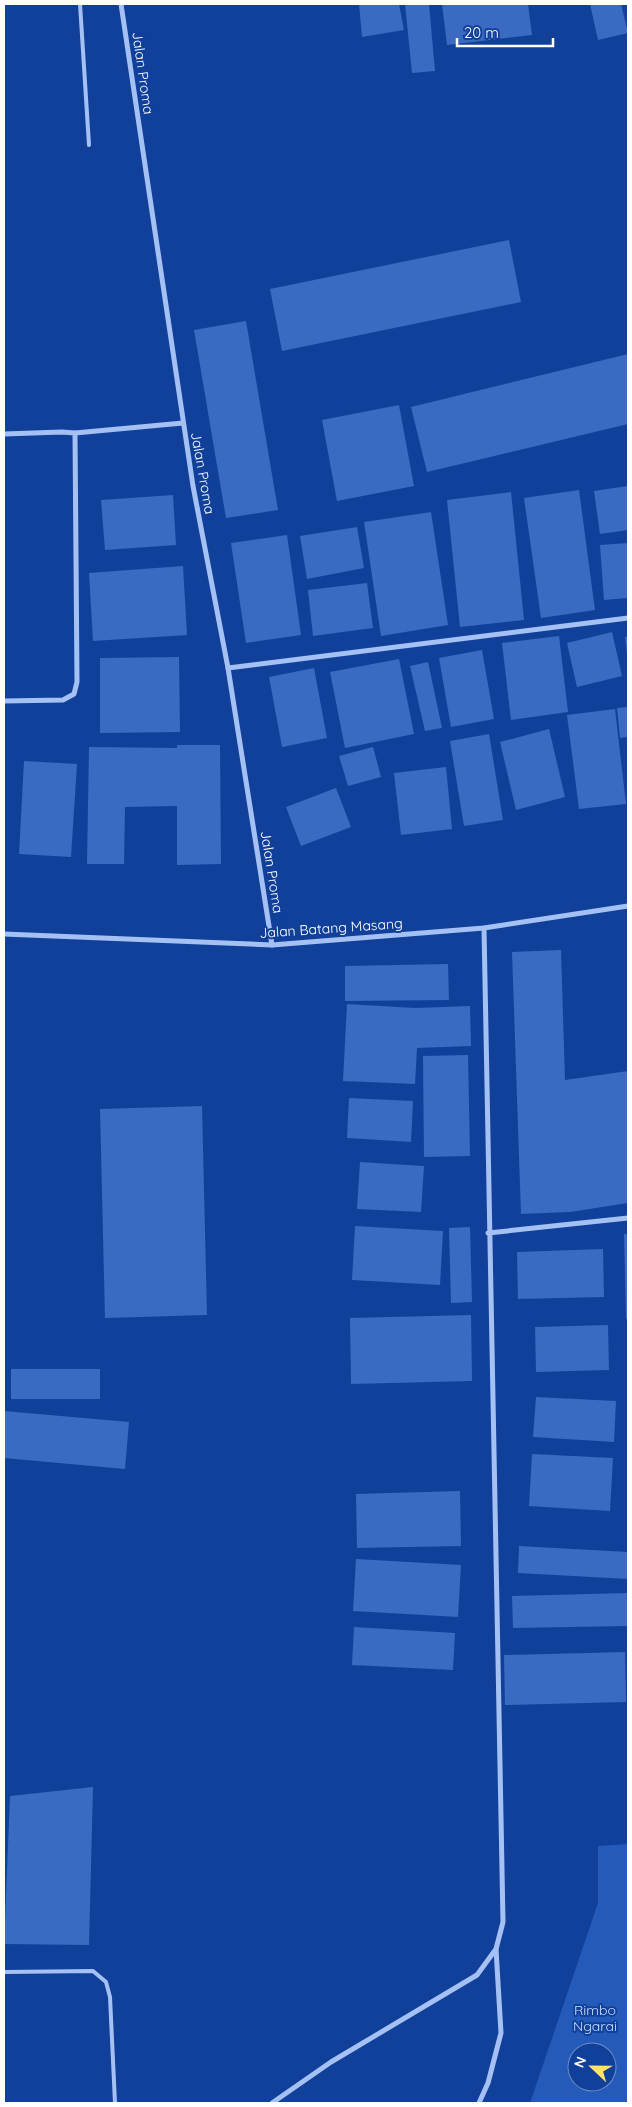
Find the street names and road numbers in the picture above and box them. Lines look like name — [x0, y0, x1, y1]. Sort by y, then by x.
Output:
street label: Jalan Proma — [128, 31, 158, 115]
street label: Jalan Proma — [187, 430, 219, 516]
street label: Jalan Proma — [257, 829, 287, 915]
street label: Jalan Batang Masang — [259, 914, 403, 942]

